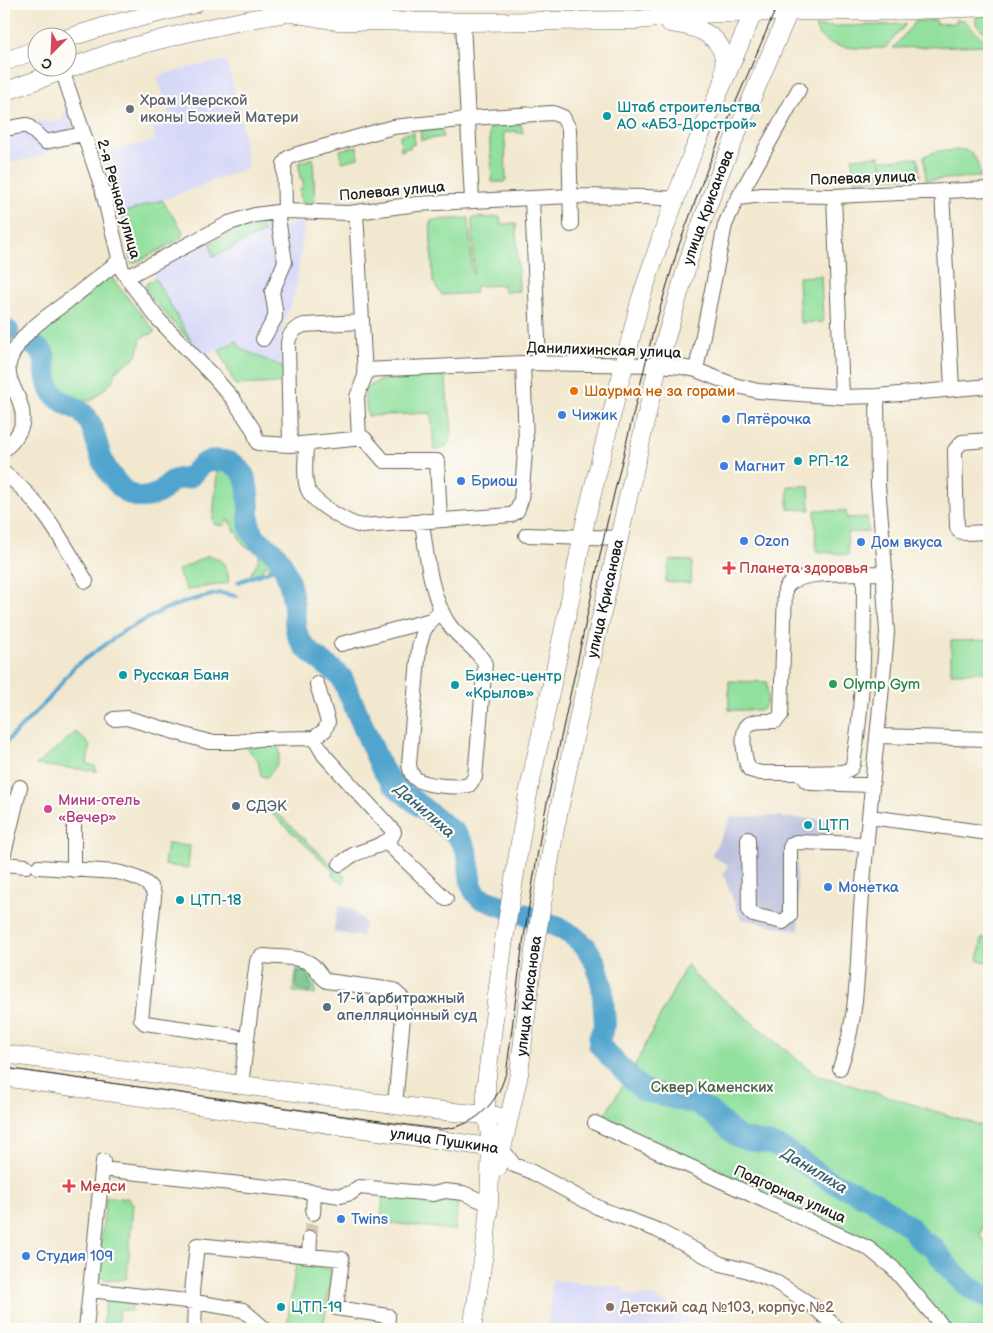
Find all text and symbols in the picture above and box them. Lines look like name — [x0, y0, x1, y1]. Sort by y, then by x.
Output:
north arrow — [28, 28, 78, 78]
text: С — [39, 54, 55, 73]
place label: Храм Иверской иконы Божией Матери — [140, 91, 299, 127]
place label: Штаб строительства АО «АБЗ-Дорстрой» — [616, 98, 761, 134]
marker: Храм Иверской иконы Божией Матери — [124, 103, 136, 115]
marker: Штаб строительства АО «АБЗ-Дорстрой» — [601, 110, 613, 122]
street label: 2-я Речная улица — [92, 137, 145, 261]
street label: улица Крисанова — [679, 147, 739, 267]
street label: Полевая улица — [810, 167, 917, 190]
street label: Полевая улица — [338, 177, 446, 206]
street label: Данилихинская улица — [526, 338, 682, 363]
place label: Шаурма не за горами — [584, 382, 736, 401]
marker: Шаурма не за горами — [568, 385, 580, 397]
place label: Чижик — [572, 406, 617, 425]
marker: Чижик — [556, 409, 568, 421]
place label: Пятёрочка — [736, 410, 811, 429]
marker: Пятёрочка — [720, 413, 732, 425]
place label: РП-12 — [808, 452, 849, 471]
marker: РП-12 — [792, 455, 804, 467]
place label: Магнит — [734, 457, 785, 476]
marker: Магнит — [718, 460, 730, 472]
place label: Бриош — [471, 472, 518, 491]
marker: Бриош — [455, 475, 467, 487]
place label: Ozon — [754, 532, 789, 551]
place label: Дом вкуса — [871, 533, 942, 552]
marker: Ozon — [738, 535, 750, 547]
marker: Дом вкуса — [855, 536, 867, 548]
street label: улица Крисанова — [583, 537, 628, 660]
place label: Планета здоровья — [739, 559, 868, 578]
marker: Планета здоровья — [723, 562, 735, 574]
place label: Русская Баня — [133, 666, 229, 685]
place label: Бизнес-центр «Крылов» — [465, 667, 562, 703]
marker: Русская Баня — [117, 669, 129, 681]
place label: Olymp Gym — [843, 675, 920, 694]
marker: Olymp Gym — [827, 678, 839, 690]
marker: Бизнес-центр «Крылов» — [449, 679, 461, 691]
water label: Данилиха — [389, 779, 458, 842]
place label: Мини-отель «Вечер» — [58, 791, 141, 827]
place label: СДЭК — [246, 797, 287, 816]
marker: СДЭК — [230, 800, 242, 812]
marker: Мини-отель «Вечер» — [42, 803, 54, 815]
place label: ЦТП — [818, 816, 849, 835]
marker: ЦТП — [802, 819, 814, 831]
place label: Монетка — [838, 878, 899, 897]
marker: Монетка — [822, 881, 834, 893]
place label: ЦТП-18 — [190, 891, 242, 910]
marker: ЦТП-18 — [174, 894, 186, 906]
street label: улица Крисанова — [512, 934, 547, 1057]
place label: 17-й арбитражный апелляционный суд — [337, 989, 477, 1025]
marker: 17-й арбитражный апелляционный суд — [321, 1001, 333, 1013]
park label: Сквер Каменских — [651, 1078, 774, 1097]
street label: улица Пушкина — [389, 1124, 500, 1158]
water label: Данилиха — [777, 1144, 851, 1198]
street label: Подгорная улица — [731, 1161, 849, 1228]
place label: Медси — [80, 1177, 126, 1196]
marker: Медси — [62, 1179, 76, 1193]
place label: Twins — [351, 1210, 389, 1229]
marker: Twins — [335, 1213, 347, 1225]
place label: Студия 109 — [36, 1247, 113, 1266]
marker: Студия 109 — [20, 1250, 32, 1262]
place label: ЦТП-19 — [291, 1298, 342, 1317]
place label: Детский сад №103, корпус №2 — [620, 1298, 834, 1317]
marker: ЦТП-19 — [275, 1301, 287, 1313]
marker: Детский сад №103, корпус №2 — [604, 1301, 616, 1313]

